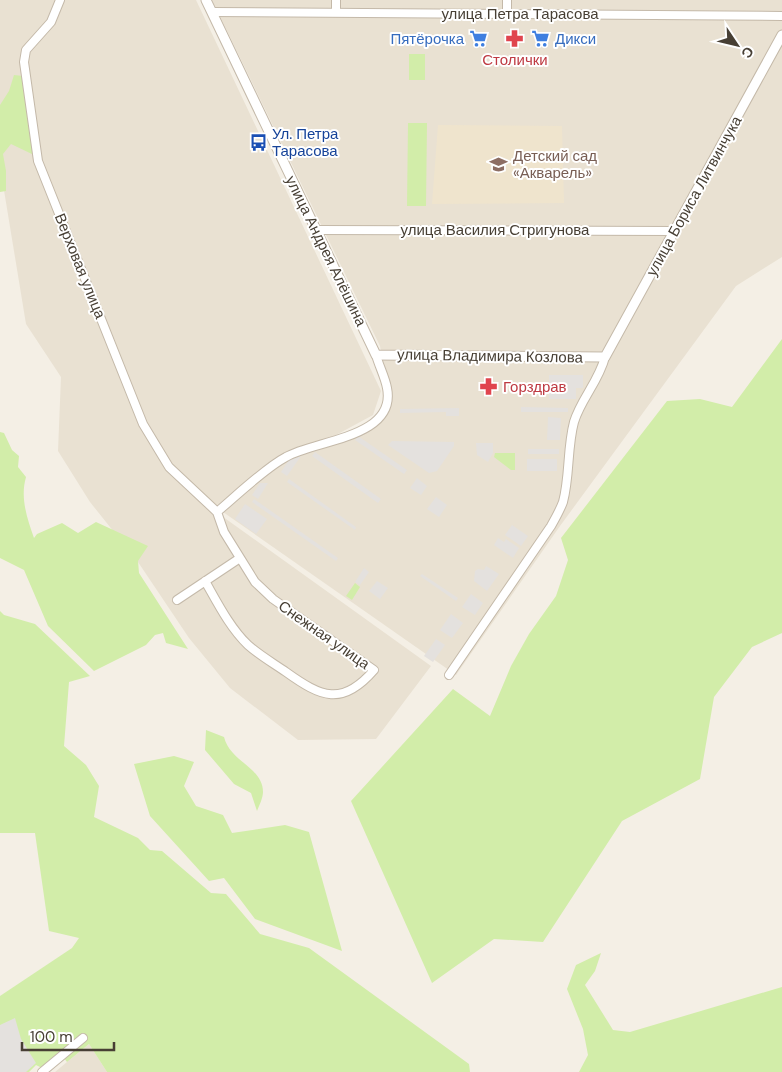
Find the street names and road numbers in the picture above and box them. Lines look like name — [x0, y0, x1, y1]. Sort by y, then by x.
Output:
street label: улица Петра Тарасова — [441, 4, 599, 24]
street label: улица Бориса Литвинчука — [642, 112, 747, 280]
street label: улица Андрея Алёшина — [281, 172, 371, 330]
street label: Верховая улица — [50, 210, 110, 322]
street label: улица Василия Стригунова — [401, 220, 590, 240]
street label: улица Владимира Козлова — [397, 344, 584, 368]
street label: Снежная улица — [274, 596, 374, 674]

